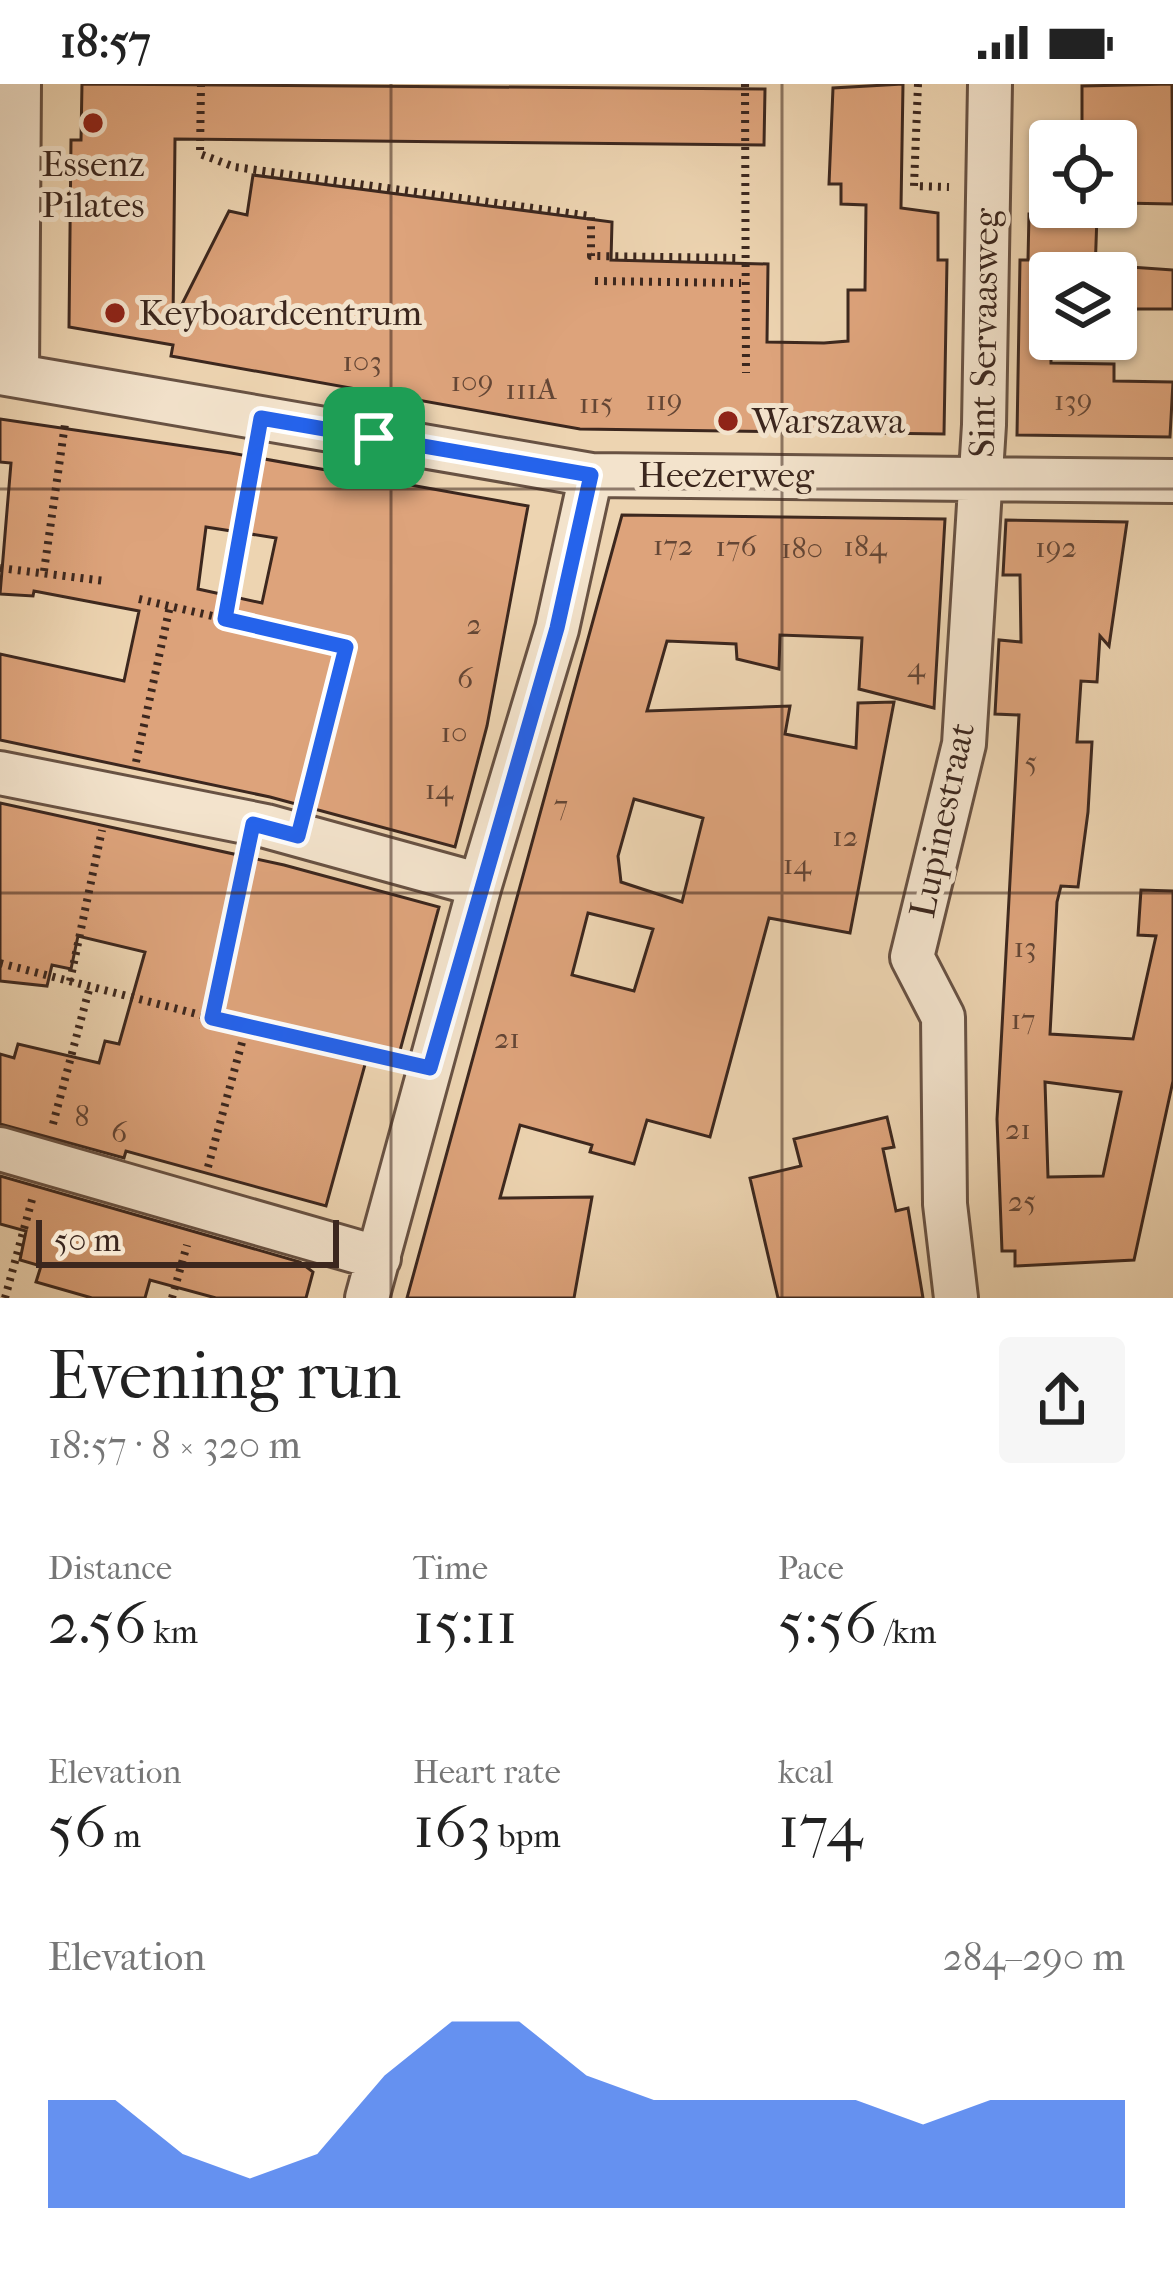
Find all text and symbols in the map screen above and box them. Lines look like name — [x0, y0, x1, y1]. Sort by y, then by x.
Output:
text: 18:57 — [60, 16, 151, 69]
marker: Essenz Pilates — [80, 110, 106, 136]
map controls — [1029, 120, 1137, 360]
button: locate — [1029, 120, 1137, 228]
place label: Essenz Pilates — [41, 143, 145, 226]
street label: Sint Servaasweg — [961, 207, 1007, 458]
button: layers — [1029, 252, 1137, 360]
place label: Keyboardcentrum — [139, 292, 422, 334]
marker: Keyboardcentrum — [102, 300, 128, 326]
house number: 103 — [342, 344, 382, 379]
house number: 109 — [451, 364, 493, 399]
house number: 111A — [505, 372, 557, 407]
house number: 119 — [645, 383, 683, 418]
house number: 139 — [1054, 383, 1092, 418]
house number: 115 — [579, 386, 613, 421]
pin — [323, 387, 425, 489]
place label: Warszawa — [751, 400, 905, 442]
icon: arrive — [341, 405, 407, 471]
marker: Warszawa — [715, 408, 741, 434]
street label: Heezerweg — [638, 454, 815, 496]
house number: 172 — [653, 528, 693, 563]
house number: 176 — [715, 529, 757, 564]
house number: 184 — [843, 529, 888, 564]
house number: 192 — [1035, 530, 1077, 565]
house number: 180 — [781, 531, 823, 566]
house number: 2 — [466, 607, 482, 642]
house number: 4 — [907, 650, 926, 685]
house number: 6 — [457, 661, 474, 696]
house number: 10 — [440, 715, 468, 750]
street label: Lupinestraat — [901, 719, 983, 921]
house number: 5 — [1025, 745, 1037, 780]
house number: 14 — [425, 772, 454, 807]
house number: 7 — [554, 788, 568, 823]
house number: 12 — [832, 819, 858, 854]
house number: 14 — [783, 847, 812, 882]
house number: 13 — [1013, 930, 1037, 965]
house number: 17 — [1010, 1002, 1036, 1037]
house number: 21 — [494, 1021, 520, 1056]
house number: 8 — [74, 1099, 90, 1134]
house number: 21 — [1005, 1112, 1031, 1147]
house number: 6 — [111, 1115, 128, 1150]
house number: 25 — [1008, 1184, 1036, 1219]
scale bar — [36, 1214, 339, 1267]
text: 50 m — [54, 1221, 121, 1260]
button: share — [999, 1337, 1125, 1463]
text: Evening run — [48, 1338, 401, 1415]
text: 18:57 · 8 × 320 m — [48, 1422, 301, 1468]
text: Distance — [48, 1549, 172, 1588]
text: Time — [413, 1549, 488, 1588]
text: Pace — [778, 1549, 844, 1588]
text: 2.56 — [48, 1588, 146, 1659]
text: 15:11 — [413, 1588, 517, 1659]
text: 5:56 — [778, 1588, 877, 1659]
text: km — [146, 1613, 198, 1652]
text: /km — [877, 1613, 936, 1652]
text: Elevation — [48, 1753, 181, 1792]
text: Heart rate — [413, 1753, 561, 1792]
text: kcal — [778, 1753, 834, 1792]
text: 56 — [48, 1792, 106, 1863]
text: 163 — [413, 1792, 491, 1863]
text: 174 — [778, 1792, 862, 1863]
text: m — [106, 1817, 141, 1856]
text: bpm — [491, 1817, 561, 1856]
text: Elevation — [48, 1934, 206, 1980]
text: 284–290 m — [943, 1934, 1125, 1980]

